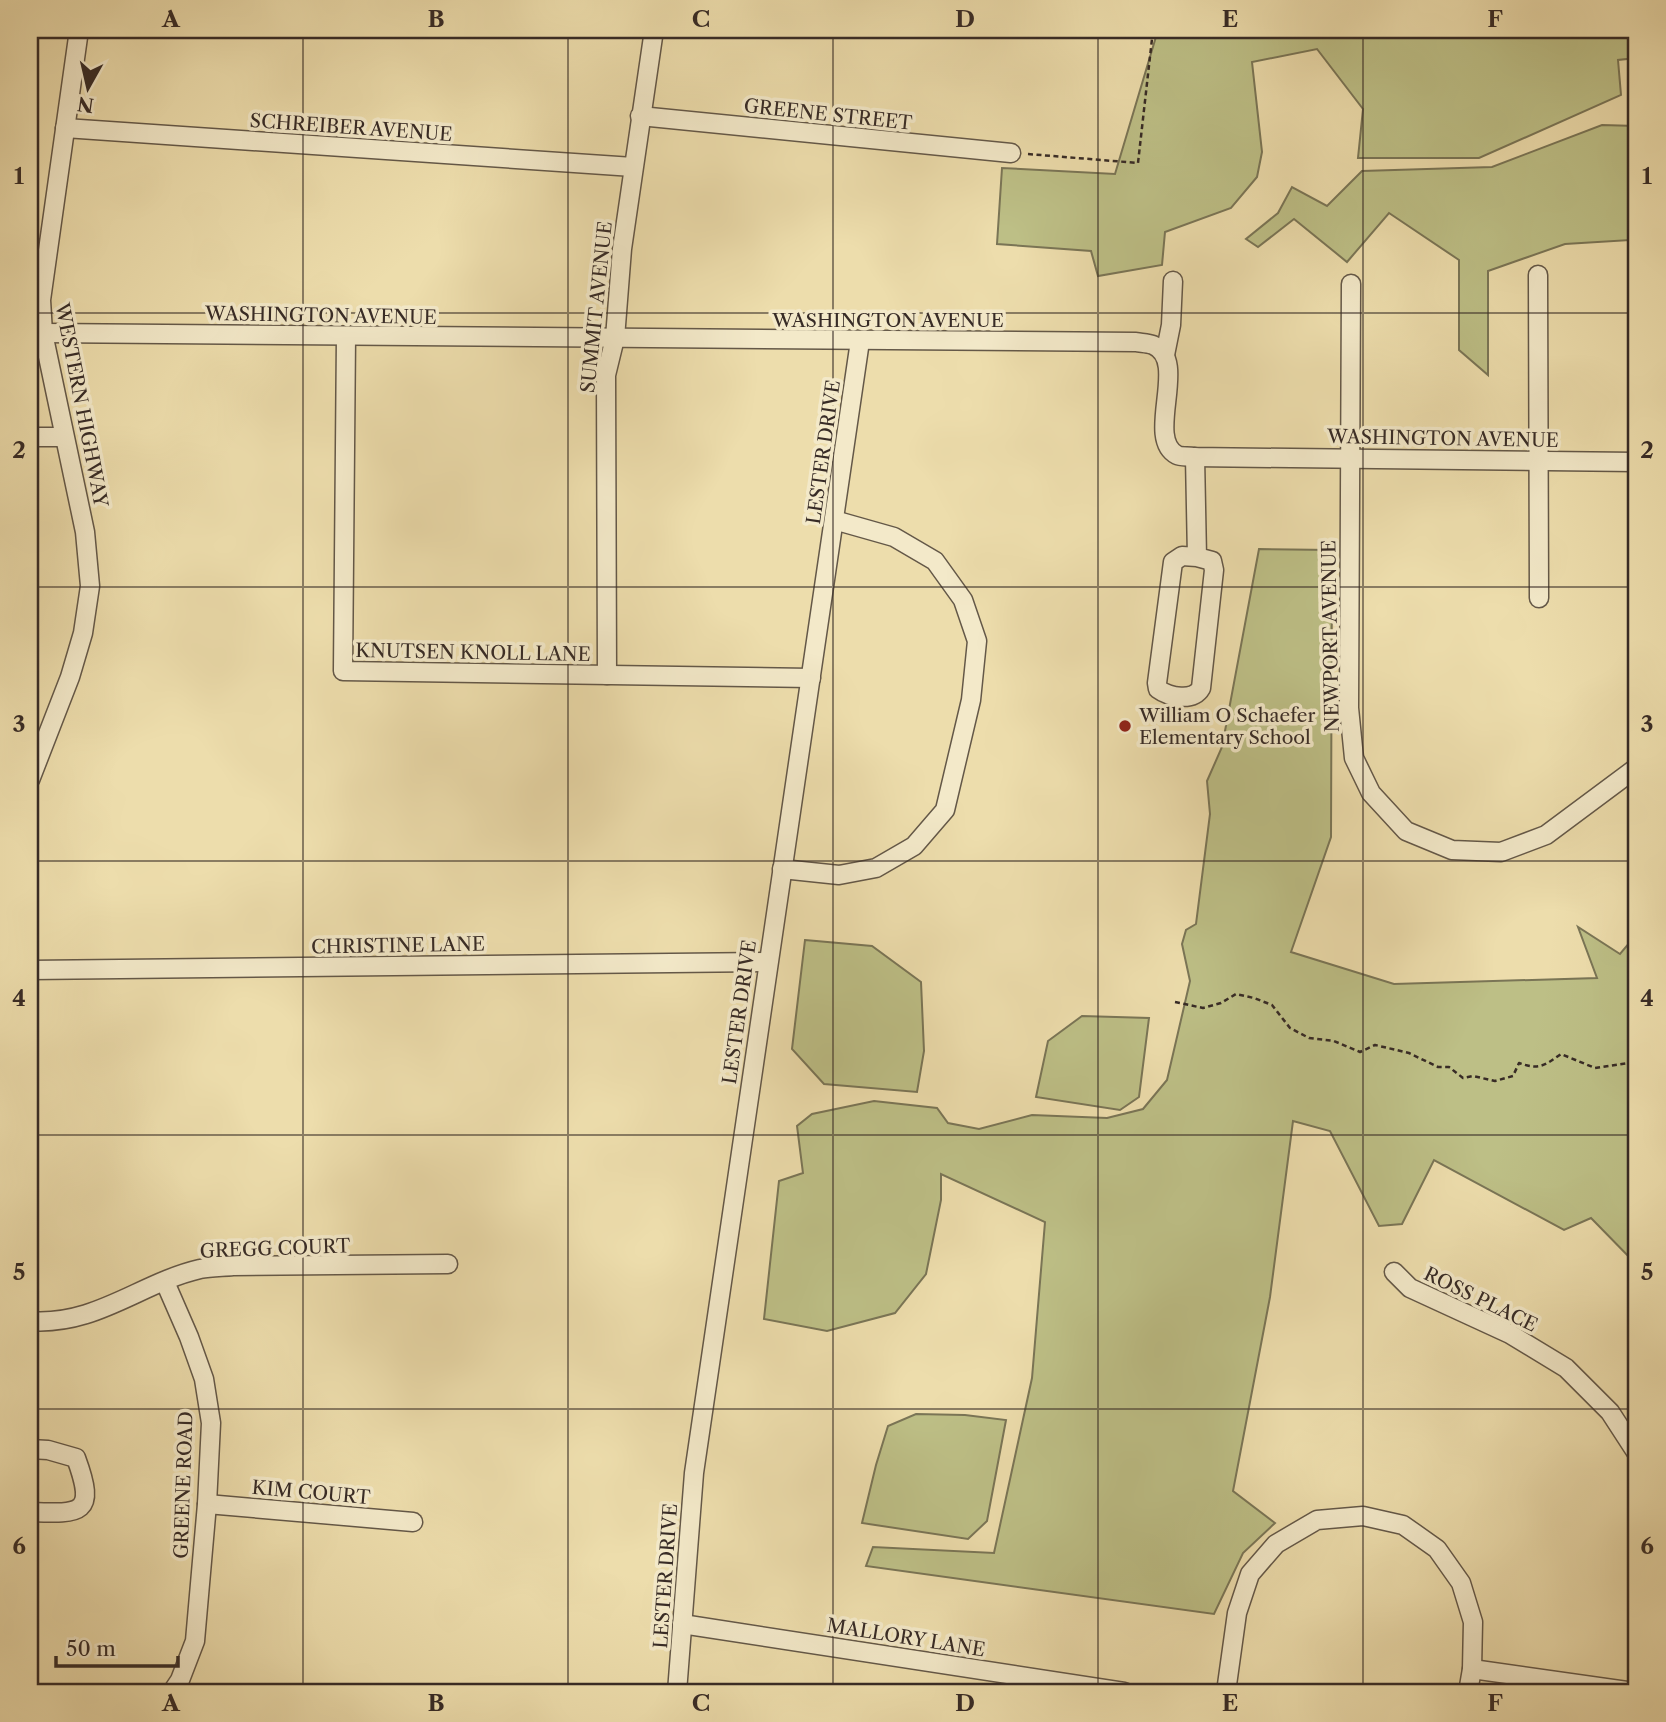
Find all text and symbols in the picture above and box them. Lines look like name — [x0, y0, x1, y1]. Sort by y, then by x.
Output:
text: A — [161, 5, 181, 33]
text: B — [427, 5, 445, 33]
text: C — [692, 5, 710, 33]
text: D — [955, 5, 975, 33]
text: E — [1222, 5, 1238, 33]
text: F — [1487, 5, 1503, 33]
north arrow — [52, 52, 122, 122]
text: N — [76, 92, 95, 117]
street label: GREENE STREET — [743, 94, 914, 135]
street label: SCHREIBER AVENUE — [249, 109, 453, 146]
text: 1 — [14, 162, 25, 190]
text: 1 — [1642, 162, 1653, 190]
street label: SUMMIT AVENUE — [576, 220, 617, 394]
street label: WESTERN HIGHWAY — [50, 300, 113, 510]
street label: WASHINGTON AVENUE — [204, 302, 437, 329]
street label: WASHINGTON AVENUE — [771, 309, 1004, 332]
street label: LESTER DRIVE — [802, 378, 845, 526]
street label: WASHINGTON AVENUE — [1326, 425, 1559, 452]
text: 2 — [12, 436, 26, 464]
text: 2 — [1640, 436, 1654, 464]
street label: NEWPORT AVENUE — [1317, 540, 1344, 732]
street label: KNUTSEN KNOLL LANE — [355, 639, 591, 666]
place label: William O Schaefer Elementary School — [1138, 704, 1315, 749]
text: 3 — [13, 710, 26, 738]
text: 3 — [1641, 710, 1654, 738]
marker: William O Schaefer Elementary School — [1117, 718, 1133, 734]
street label: CHRISTINE LANE — [311, 932, 485, 959]
street label: LESTER DRIVE — [718, 938, 761, 1086]
text: 4 — [12, 984, 26, 1012]
text: 4 — [1640, 984, 1654, 1012]
street label: GREGG COURT — [199, 1234, 351, 1263]
text: 5 — [13, 1258, 25, 1286]
text: 5 — [1641, 1258, 1653, 1286]
street label: ROSS PLACE — [1420, 1262, 1541, 1337]
street label: GREENE ROAD — [169, 1411, 198, 1559]
street label: KIM COURT — [251, 1476, 372, 1509]
street label: LESTER DRIVE — [649, 1503, 682, 1649]
text: 6 — [12, 1532, 26, 1560]
text: 6 — [1640, 1532, 1654, 1560]
street label: MALLORY LANE — [825, 1614, 987, 1661]
scale bar — [56, 1624, 178, 1668]
text: 50 m — [66, 1636, 116, 1661]
text: A — [161, 1689, 181, 1717]
text: B — [427, 1689, 445, 1717]
text: C — [692, 1689, 710, 1717]
text: D — [955, 1689, 975, 1717]
text: E — [1222, 1689, 1238, 1717]
text: F — [1487, 1689, 1503, 1717]

